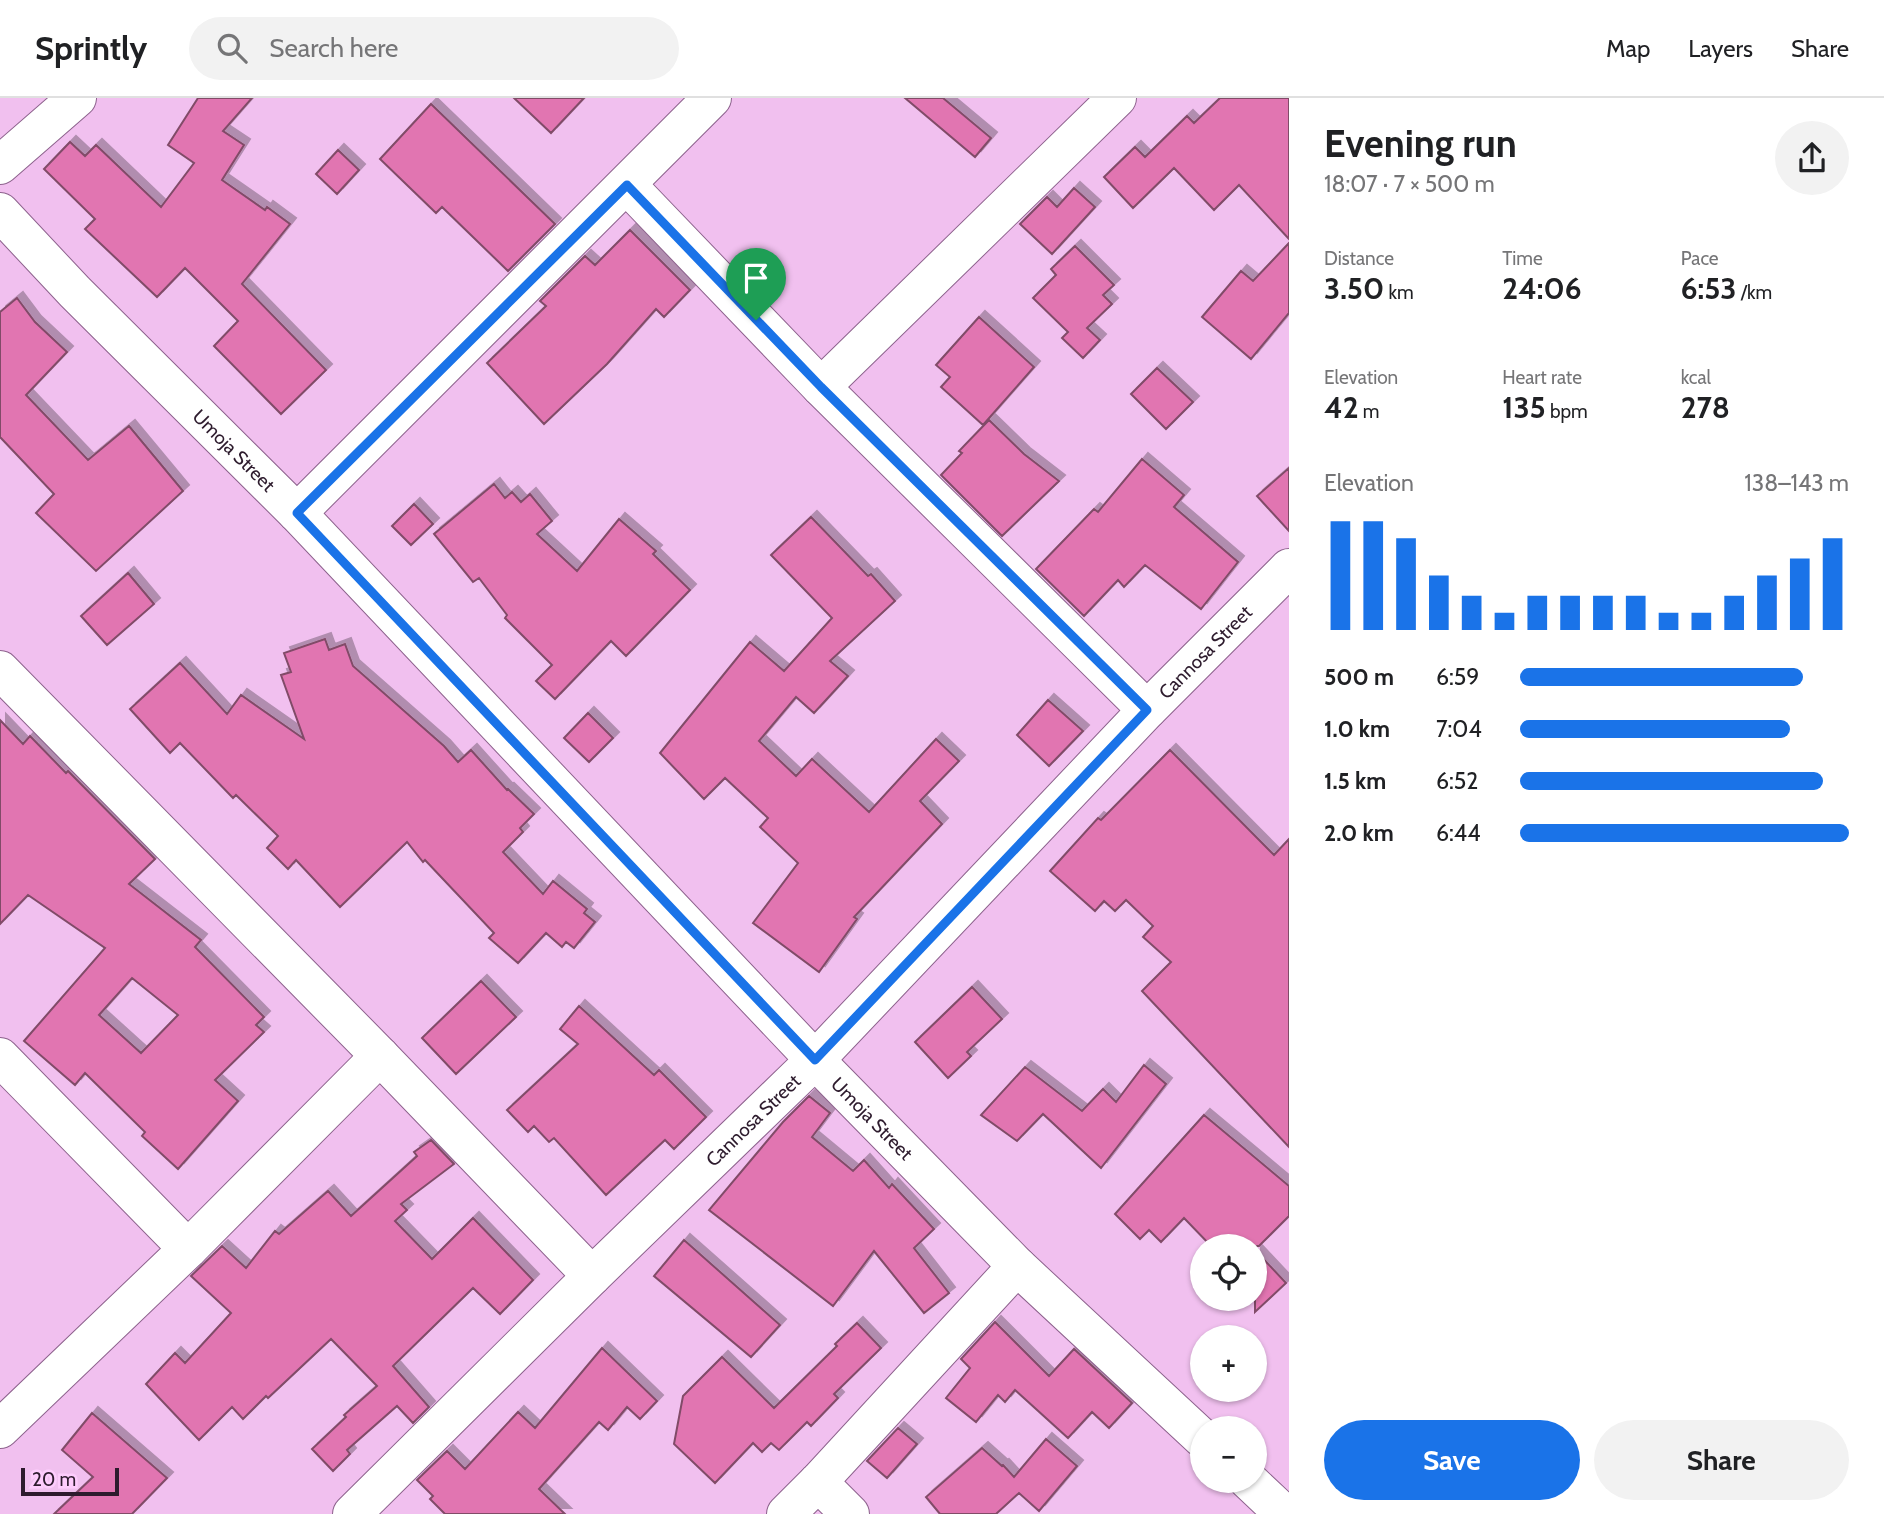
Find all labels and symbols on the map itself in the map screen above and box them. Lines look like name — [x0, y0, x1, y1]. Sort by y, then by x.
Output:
pin — [726, 248, 786, 320]
street label: Umoja Street — [188, 405, 280, 497]
street label: Cannosa Street — [1154, 600, 1257, 704]
street label: Cannosa Street — [701, 1069, 806, 1171]
street label: Umoja Street — [826, 1073, 918, 1165]
scale bar — [21, 1465, 119, 1497]

